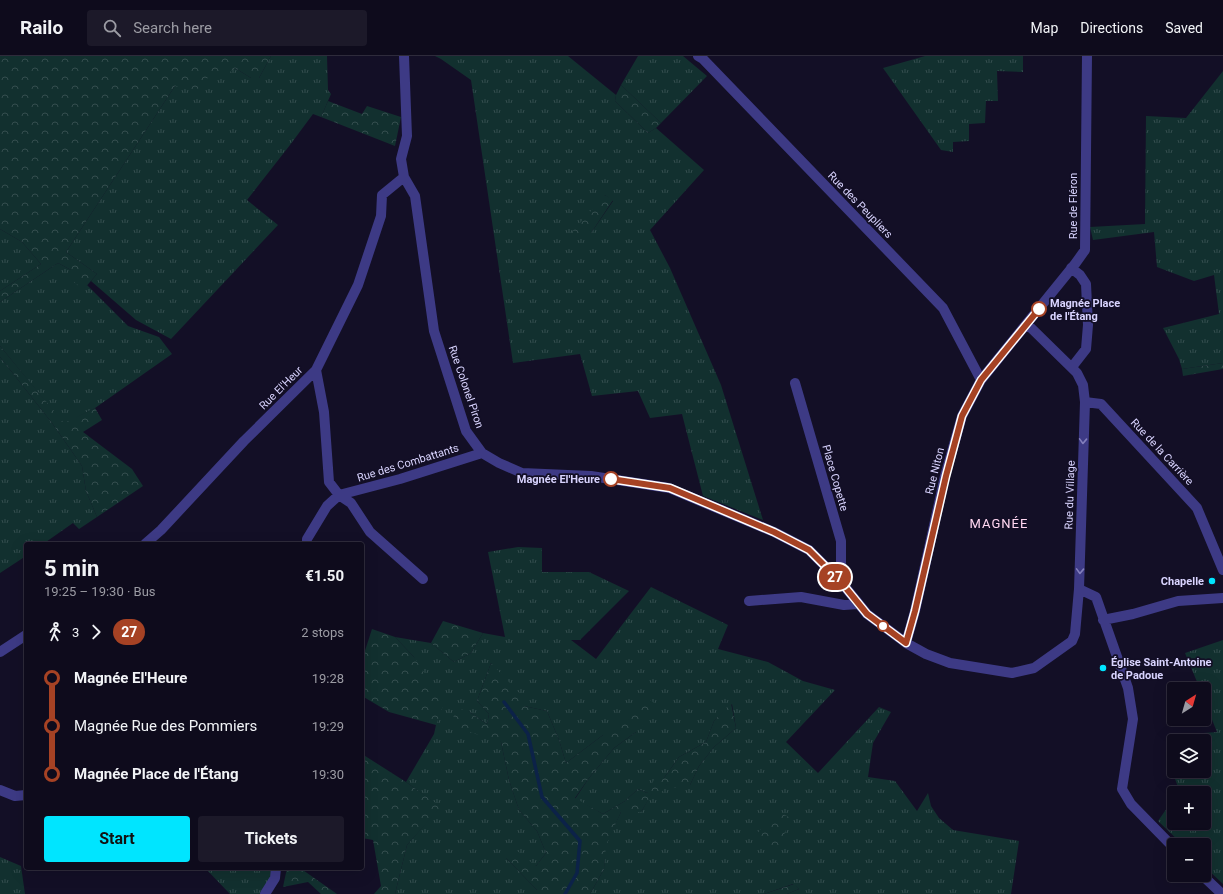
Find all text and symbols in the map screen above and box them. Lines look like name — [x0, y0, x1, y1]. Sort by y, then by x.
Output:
search box — [87, 10, 367, 46]
text: Railo — [20, 16, 63, 39]
icon: search — [101, 17, 123, 39]
text: Search here — [133, 19, 212, 37]
text: Map — [1031, 20, 1058, 36]
text: Directions — [1080, 20, 1143, 36]
text: Saved — [1165, 20, 1203, 36]
street label: Rue des Peupliers — [825, 169, 895, 241]
street label: Rue de Fléron — [1067, 173, 1080, 239]
place label: Magnée Place de l'Étang — [1050, 297, 1120, 323]
marker: Magnée Place de l'Étang — [1031, 301, 1047, 317]
street label: Rue Colonel Piron — [446, 344, 486, 430]
street label: Rue El'Heur — [257, 364, 305, 412]
street label: Rue de la Carrière — [1128, 416, 1196, 488]
one-way arrow — [1079, 438, 1088, 444]
street label: Rue des Combattants — [356, 441, 461, 485]
street label: Place Copette — [819, 443, 851, 513]
street label: Rue Niton — [923, 446, 947, 496]
street label: Rue du Village — [1062, 460, 1078, 530]
marker: Magnée El'Heure — [603, 471, 619, 487]
place label: Magnée El'Heure — [517, 473, 600, 486]
district label: MAGNÉE — [970, 516, 1028, 531]
text: 5 min — [44, 556, 99, 581]
line badge: 27 — [817, 564, 853, 590]
text: €1.50 — [305, 567, 344, 585]
one-way arrow — [1075, 568, 1084, 574]
text: 27 — [827, 569, 843, 585]
place label: Chapelle — [1161, 575, 1204, 588]
marker: Chapelle — [1207, 576, 1217, 586]
text: 19:25 – 19:30 · Bus — [44, 584, 156, 599]
unlabelled marker — [877, 620, 889, 632]
icon: walk — [44, 621, 66, 643]
icon: forward — [85, 621, 107, 643]
text: 27 — [121, 624, 137, 640]
text: 3 — [72, 625, 79, 640]
text: 2 stops — [301, 625, 344, 640]
place label: Église Saint-Antoine de Padoue — [1111, 656, 1212, 682]
marker: Église Saint-Antoine de Padoue — [1098, 663, 1108, 673]
text: Magnée El'Heure — [74, 669, 187, 687]
text: 19:28 — [312, 671, 344, 686]
north arrow — [1167, 682, 1211, 726]
map controls — [1167, 682, 1211, 882]
text: Magnée Rue des Pommiers — [74, 717, 257, 735]
text: 19:29 — [312, 719, 344, 734]
button: layers — [1167, 734, 1211, 778]
text: Magnée Place de l'Étang — [74, 765, 239, 783]
text: 19:30 — [312, 767, 344, 782]
button: + — [1167, 786, 1211, 830]
button: Start — [44, 816, 190, 862]
button: Tickets — [198, 816, 344, 862]
button: − — [1167, 838, 1211, 882]

